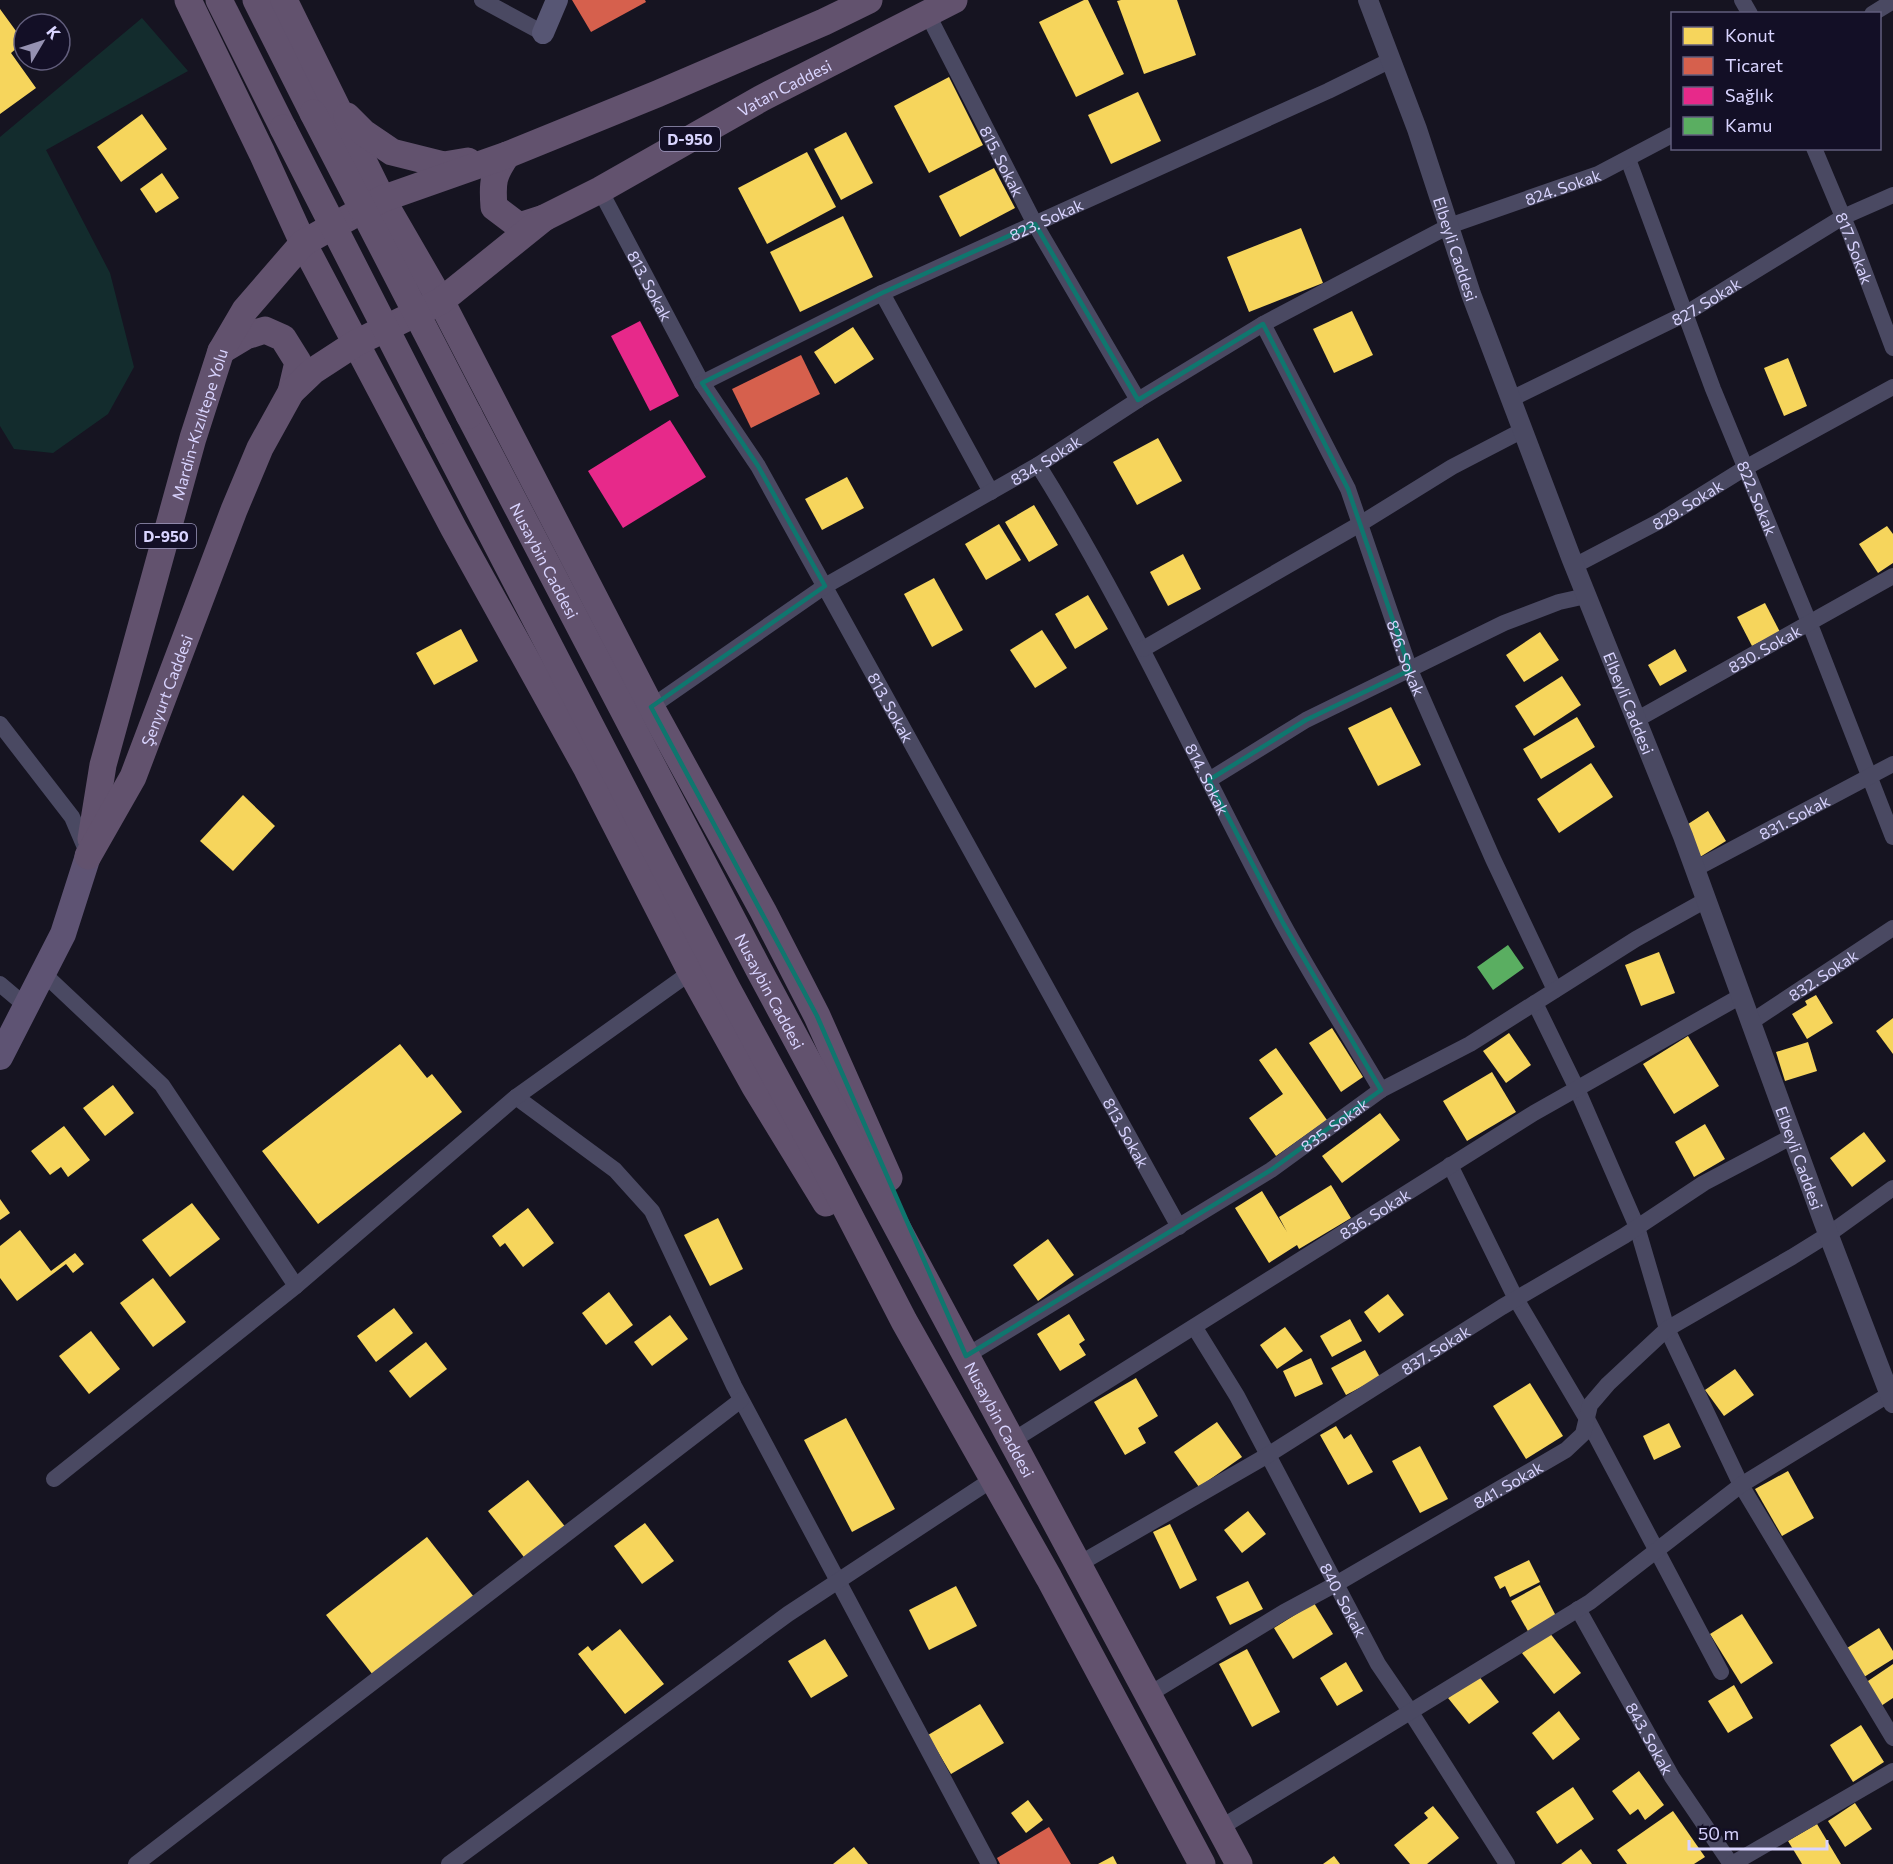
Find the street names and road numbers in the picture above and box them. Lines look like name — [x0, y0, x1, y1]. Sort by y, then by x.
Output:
street label: Vatan Caddesi — [734, 55, 834, 120]
street label: 815. Sokak — [977, 122, 1029, 200]
road number: D-950 — [660, 127, 720, 151]
street label: 824. Sokak — [1522, 164, 1603, 208]
street label: 823. Sokak — [1006, 194, 1086, 244]
street label: Elbeyli Caddesi — [1430, 194, 1482, 304]
street label: 817. Sokak — [1832, 209, 1878, 287]
street label: 813. Sokak — [624, 247, 677, 324]
street label: 827. Sokak — [1668, 273, 1744, 329]
street label: Mardin-Kızıltepe Yolu — [167, 346, 231, 502]
street label: 834. Sokak — [1006, 430, 1085, 488]
street label: 822. Sokak — [1734, 458, 1782, 538]
street label: 829. Sokak — [1649, 475, 1726, 533]
street label: Nusaybin Caddesi — [507, 499, 583, 622]
road number: D-950 — [136, 524, 196, 548]
street label: 826. Sokak — [1384, 617, 1430, 699]
street label: 830. Sokak — [1724, 620, 1804, 676]
street label: Şenyurt Caddesi — [136, 631, 196, 748]
street label: Elbeyli Caddesi — [1600, 649, 1658, 757]
street label: 813. Sokak — [864, 669, 918, 746]
street label: 814. Sokak — [1182, 740, 1234, 818]
street label: 831. Sokak — [1755, 790, 1833, 843]
street label: Nusaybin Caddesi — [732, 930, 809, 1052]
street label: 832. Sokak — [1784, 945, 1861, 1004]
street label: 835. Sokak — [1296, 1093, 1372, 1155]
street label: 813. Sokak — [1100, 1094, 1154, 1171]
street label: Elbeyli Caddesi — [1773, 1103, 1828, 1212]
street label: 836. Sokak — [1336, 1184, 1414, 1243]
street label: 837. Sokak — [1397, 1320, 1473, 1378]
street label: Nusaybin Caddesi — [961, 1358, 1039, 1480]
street label: 841. Sokak — [1469, 1456, 1546, 1512]
street label: 840. Sokak — [1317, 1559, 1372, 1640]
street label: 843. Sokak — [1623, 1699, 1678, 1778]

